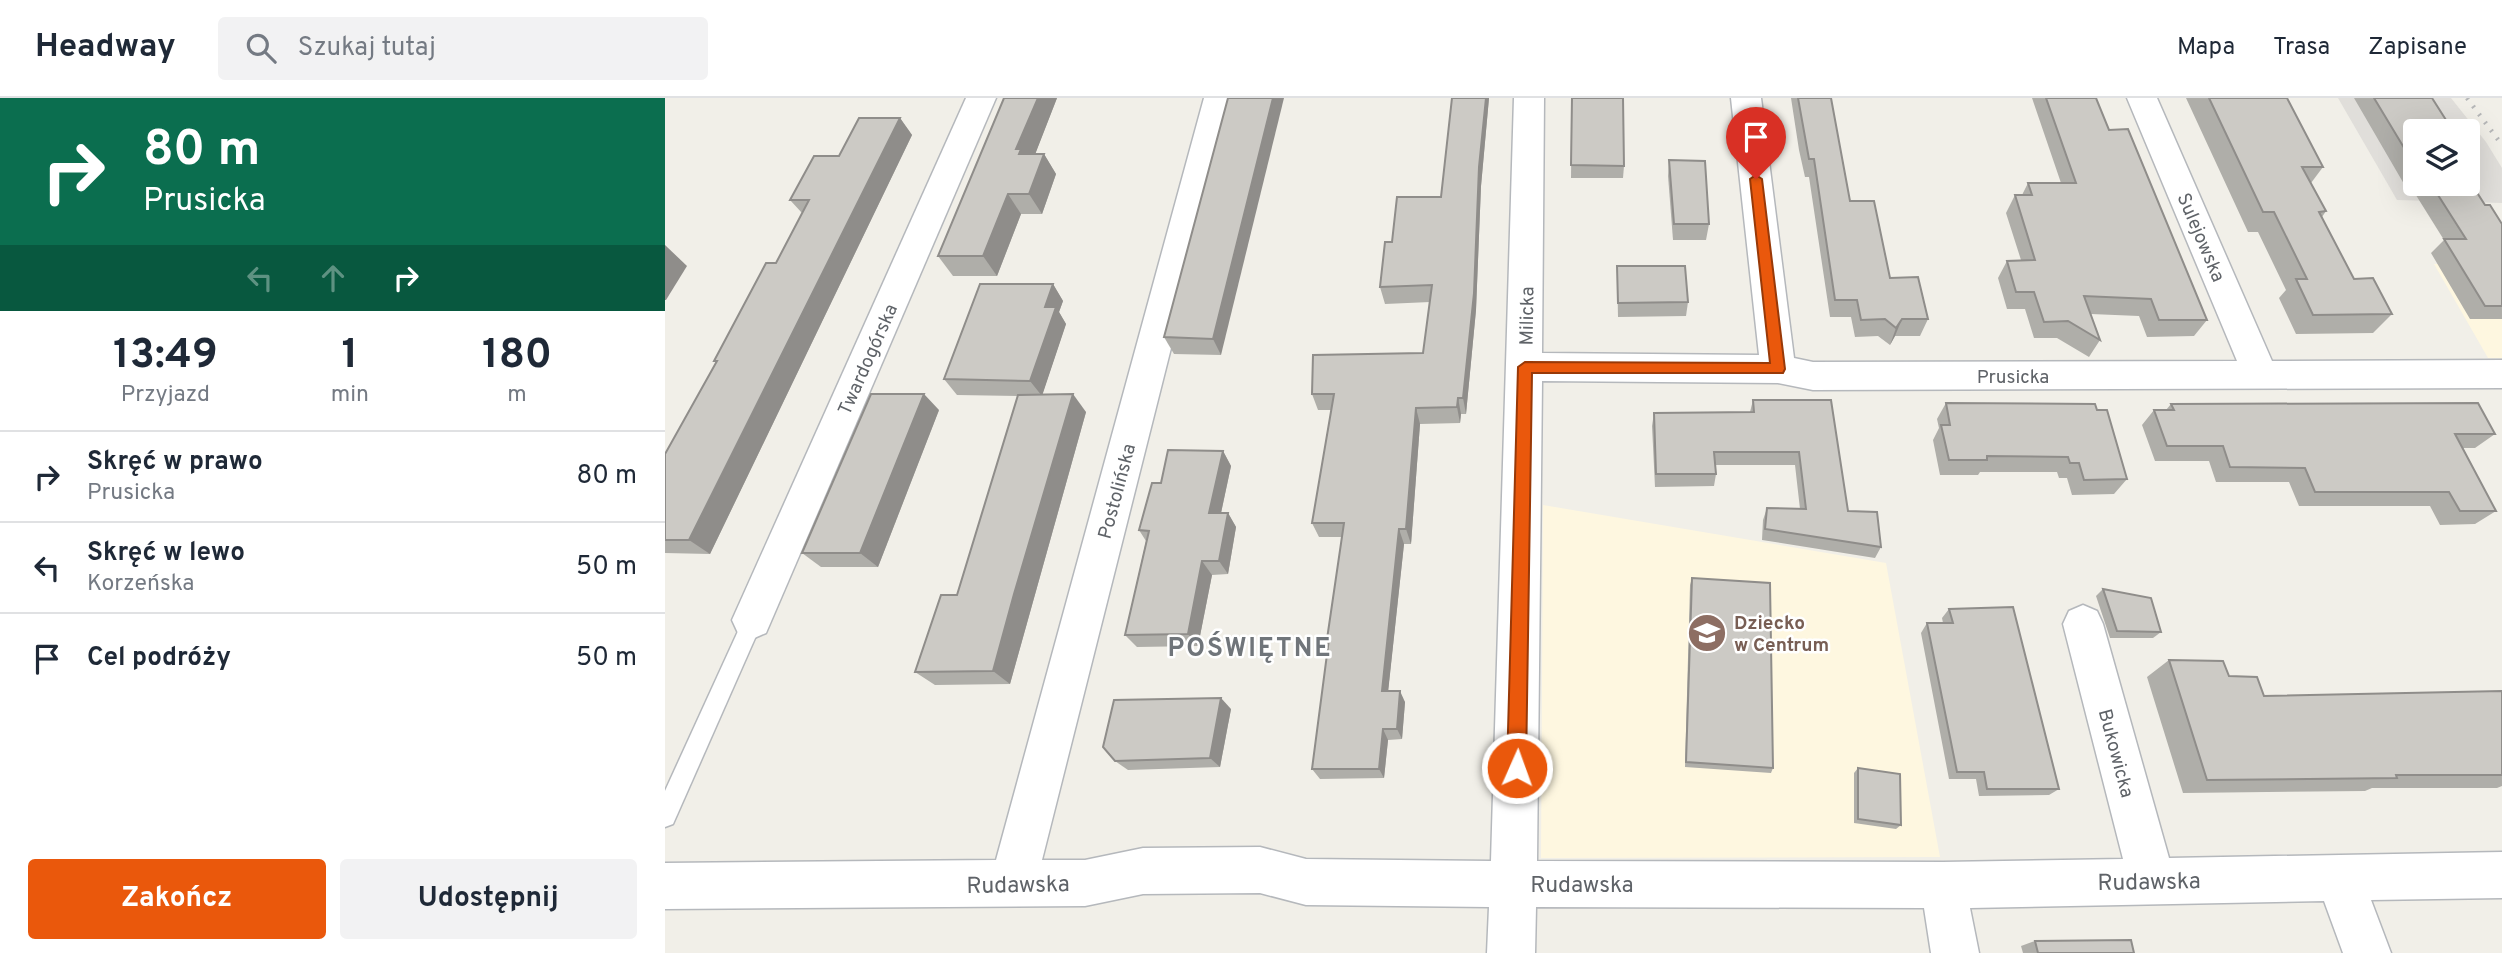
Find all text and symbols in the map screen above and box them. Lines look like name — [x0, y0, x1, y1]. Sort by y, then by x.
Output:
search box — [218, 17, 708, 80]
text: Headway — [35, 27, 176, 69]
icon: search — [242, 29, 280, 67]
text: Szukaj tutaj — [298, 32, 436, 65]
text: Mapa — [2177, 33, 2235, 63]
text: Trasa — [2273, 33, 2330, 63]
text: Zapisane — [2368, 33, 2467, 63]
pin — [1726, 107, 1786, 179]
icon: arrive — [1737, 118, 1775, 156]
map controls — [2403, 119, 2480, 196]
button: layers — [2403, 119, 2480, 196]
text: 80 m — [143, 121, 260, 183]
icon: right — [28, 126, 119, 217]
text: Prusicka — [143, 182, 265, 222]
street label: Sulejowska — [2171, 190, 2230, 286]
icon: left — [241, 259, 279, 297]
icon: ahead — [314, 259, 352, 297]
icon: right — [387, 259, 425, 297]
street label: Milicka — [1515, 286, 1541, 346]
street label: Twardogórska — [834, 300, 904, 419]
text: 13:49 — [113, 330, 218, 383]
text: 1 — [342, 330, 358, 383]
text: 180 — [482, 330, 552, 383]
street label: Prusicka — [1977, 366, 2049, 390]
text: Przyjazd — [121, 381, 210, 410]
text: min — [331, 381, 369, 410]
text: m — [507, 381, 527, 410]
street label: Postolińska — [1094, 441, 1142, 542]
text: Skręć w prawo — [87, 446, 263, 479]
icon: right — [28, 458, 66, 496]
text: 80 m — [577, 460, 637, 493]
text: Prusicka — [87, 479, 175, 508]
text: Skręć w lewo — [87, 537, 245, 570]
icon: left — [28, 549, 66, 587]
text: 50 m — [576, 551, 637, 584]
text: Korzeńska — [87, 570, 194, 599]
school or university icon: Dziecko w Centrum — [1686, 612, 1728, 654]
place label: Dziecko w Centrum — [1734, 612, 1829, 658]
district label: POŚWIĘTNE — [1168, 631, 1332, 666]
icon: arrive — [28, 640, 66, 678]
text: Cel podróży — [87, 642, 231, 675]
text: 50 m — [576, 642, 637, 675]
street label: Bukowicka — [2092, 707, 2138, 800]
position arrow — [1480, 731, 1554, 805]
button: Zakończ — [28, 859, 326, 939]
button: Udostępnij — [340, 859, 637, 939]
street label: Rudawska — [2097, 868, 2201, 899]
street label: Rudawska — [966, 871, 1070, 902]
street label: Rudawska — [1530, 872, 1634, 901]

